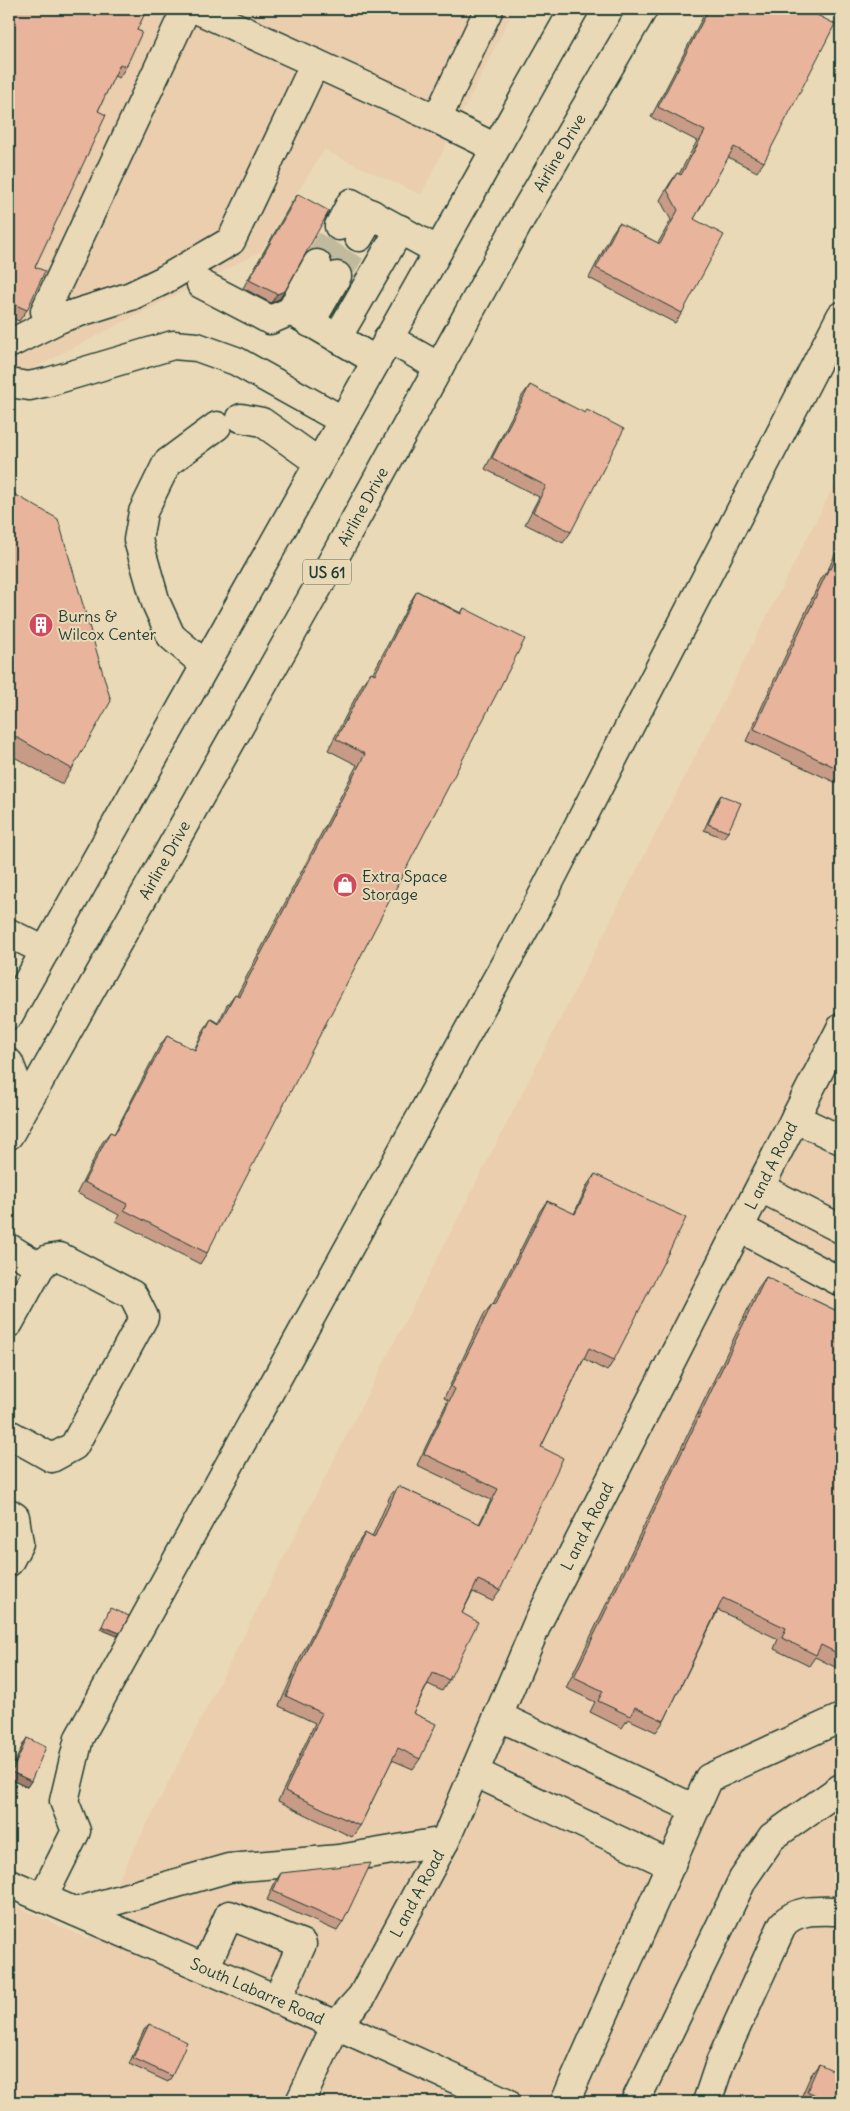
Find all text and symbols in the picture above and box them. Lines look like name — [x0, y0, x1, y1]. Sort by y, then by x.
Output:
street label: Airline Drive — [529, 110, 590, 195]
street label: Airline Drive — [333, 464, 392, 550]
road number: US 61 — [303, 560, 351, 584]
place label: Burns & Wilcox Center — [58, 606, 157, 644]
building icon: Burns & Wilcox Center — [28, 612, 54, 638]
street label: Airline Drive — [134, 817, 194, 903]
place label: Extra Space Storage — [362, 866, 447, 904]
shop icon: Extra Space Storage — [332, 872, 358, 898]
street label: L and A Road — [740, 1118, 801, 1213]
street label: L and A Road — [556, 1479, 617, 1574]
street label: L and A Road — [385, 1847, 448, 1941]
street label: South Labarre Road — [188, 1953, 328, 2029]

